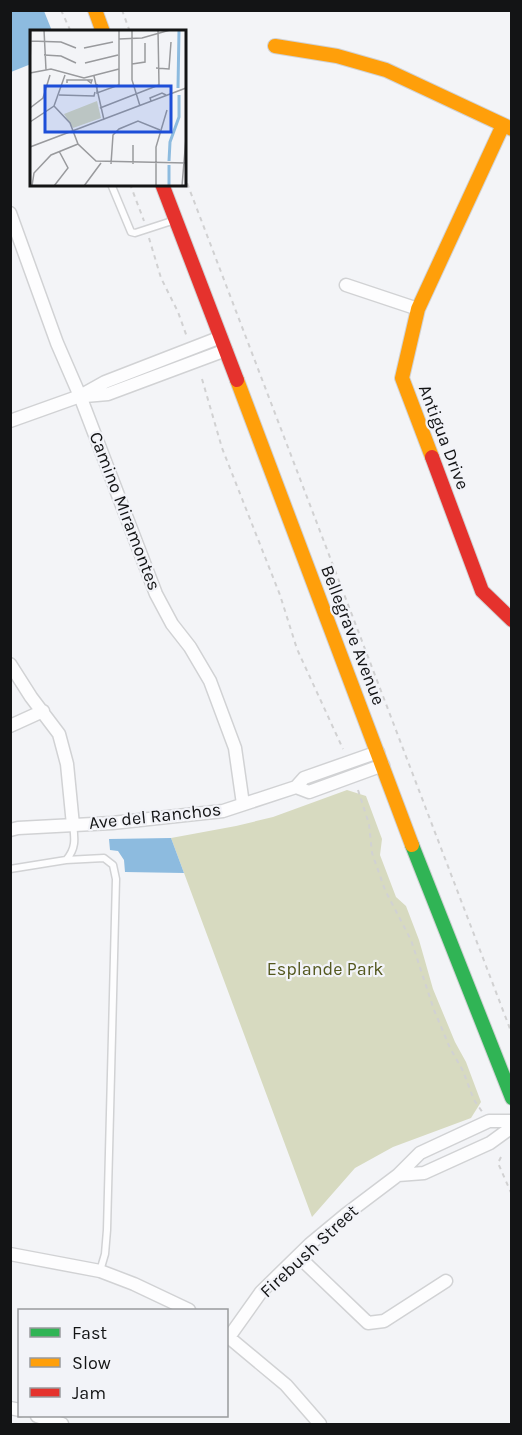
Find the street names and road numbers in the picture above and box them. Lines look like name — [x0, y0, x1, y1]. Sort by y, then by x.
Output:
street label: Antigua Drive — [414, 381, 474, 493]
street label: Camino Miramontes — [85, 429, 165, 593]
street label: Bellegrave Avenue — [316, 562, 390, 708]
street label: Ave del Ranchos — [88, 798, 222, 834]
street label: Firebush Street — [255, 1200, 363, 1302]

